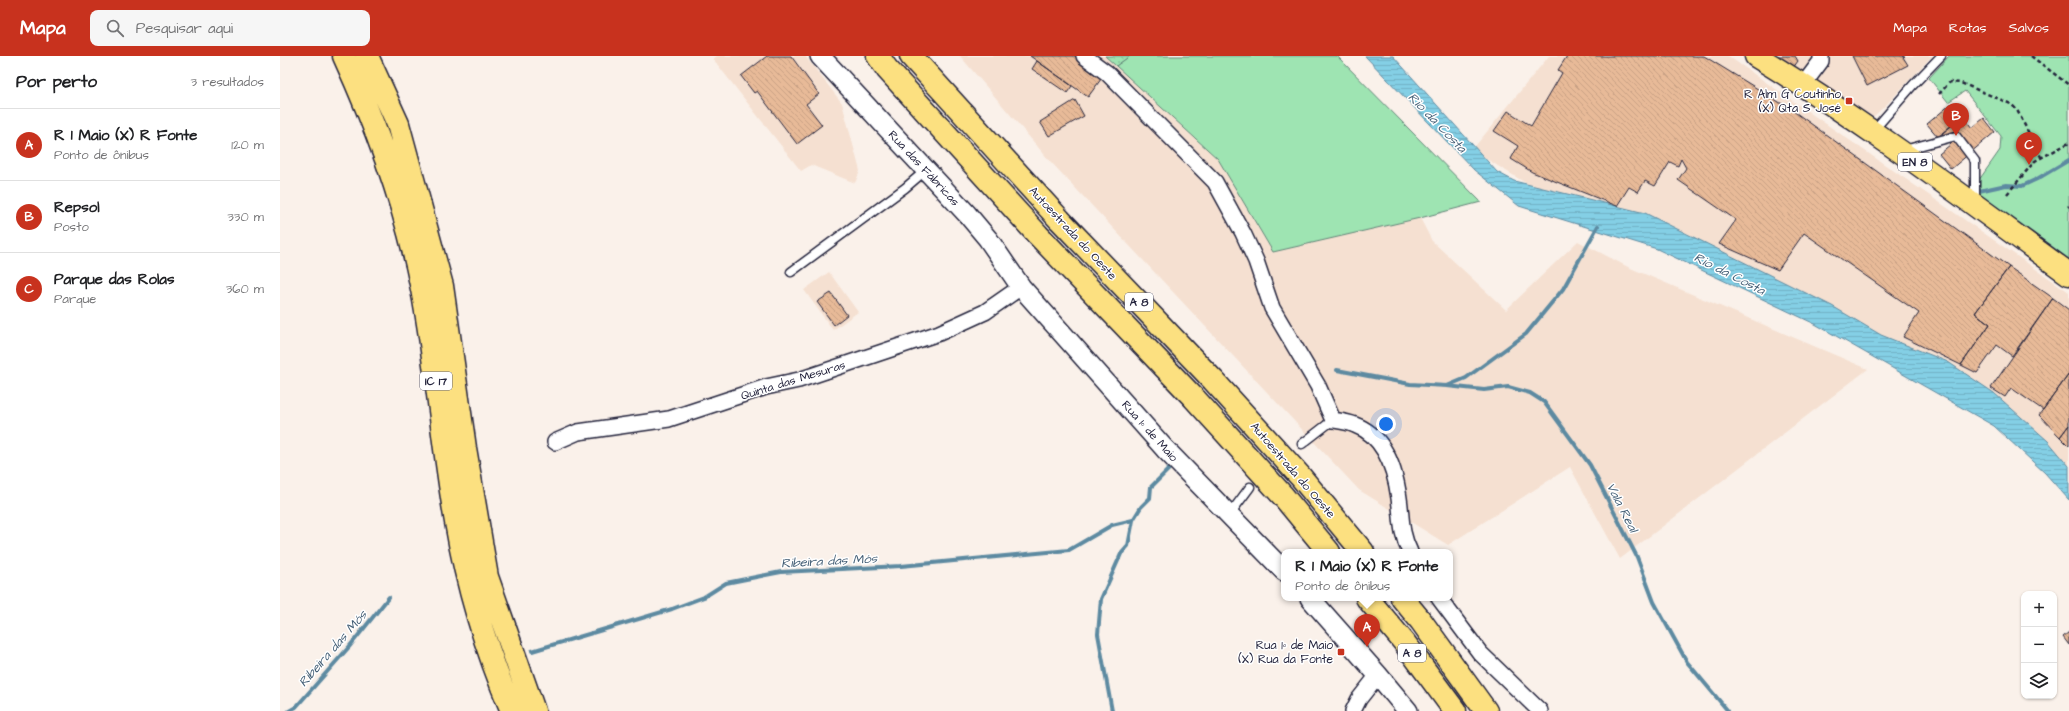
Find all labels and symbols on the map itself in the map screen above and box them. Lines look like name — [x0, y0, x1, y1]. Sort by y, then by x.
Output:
place label: R Alm G Coutinho (X) Qta S José — [1744, 86, 1842, 117]
water label: Rio da Costa — [1404, 89, 1472, 158]
marker: R Alm G Coutinho (X) Qta S José — [1844, 96, 1854, 106]
pin: B — [1943, 103, 1969, 136]
street label: Rua das Fábricas — [884, 127, 963, 210]
pin: C — [2016, 132, 2042, 165]
road number: EN 8 — [1898, 153, 1932, 171]
street label: Autoestrada do Oeste — [1025, 183, 1121, 284]
water label: Rio da Costa — [1691, 248, 1769, 300]
road number: A 8 — [1125, 293, 1153, 311]
street label: Quinta das Mesuras — [739, 356, 848, 404]
road number: IC 17 — [420, 372, 452, 390]
street label: Rua 1º de Maio — [1117, 397, 1182, 466]
your location — [1376, 414, 1396, 434]
street label: Autoestrada do Oeste — [1246, 419, 1339, 522]
water label: Vala Real — [1602, 479, 1643, 537]
water label: Ribeira das Mós — [781, 549, 879, 573]
water label: Ribeira das Mós — [294, 605, 372, 691]
pin: A — [1354, 614, 1380, 647]
place label: Rua 1º de Maio (X) Rua da Fonte — [1238, 637, 1333, 668]
road number: A 8 — [1398, 644, 1426, 662]
marker: Rua 1º de Maio (X) Rua da Fonte — [1336, 647, 1346, 657]

